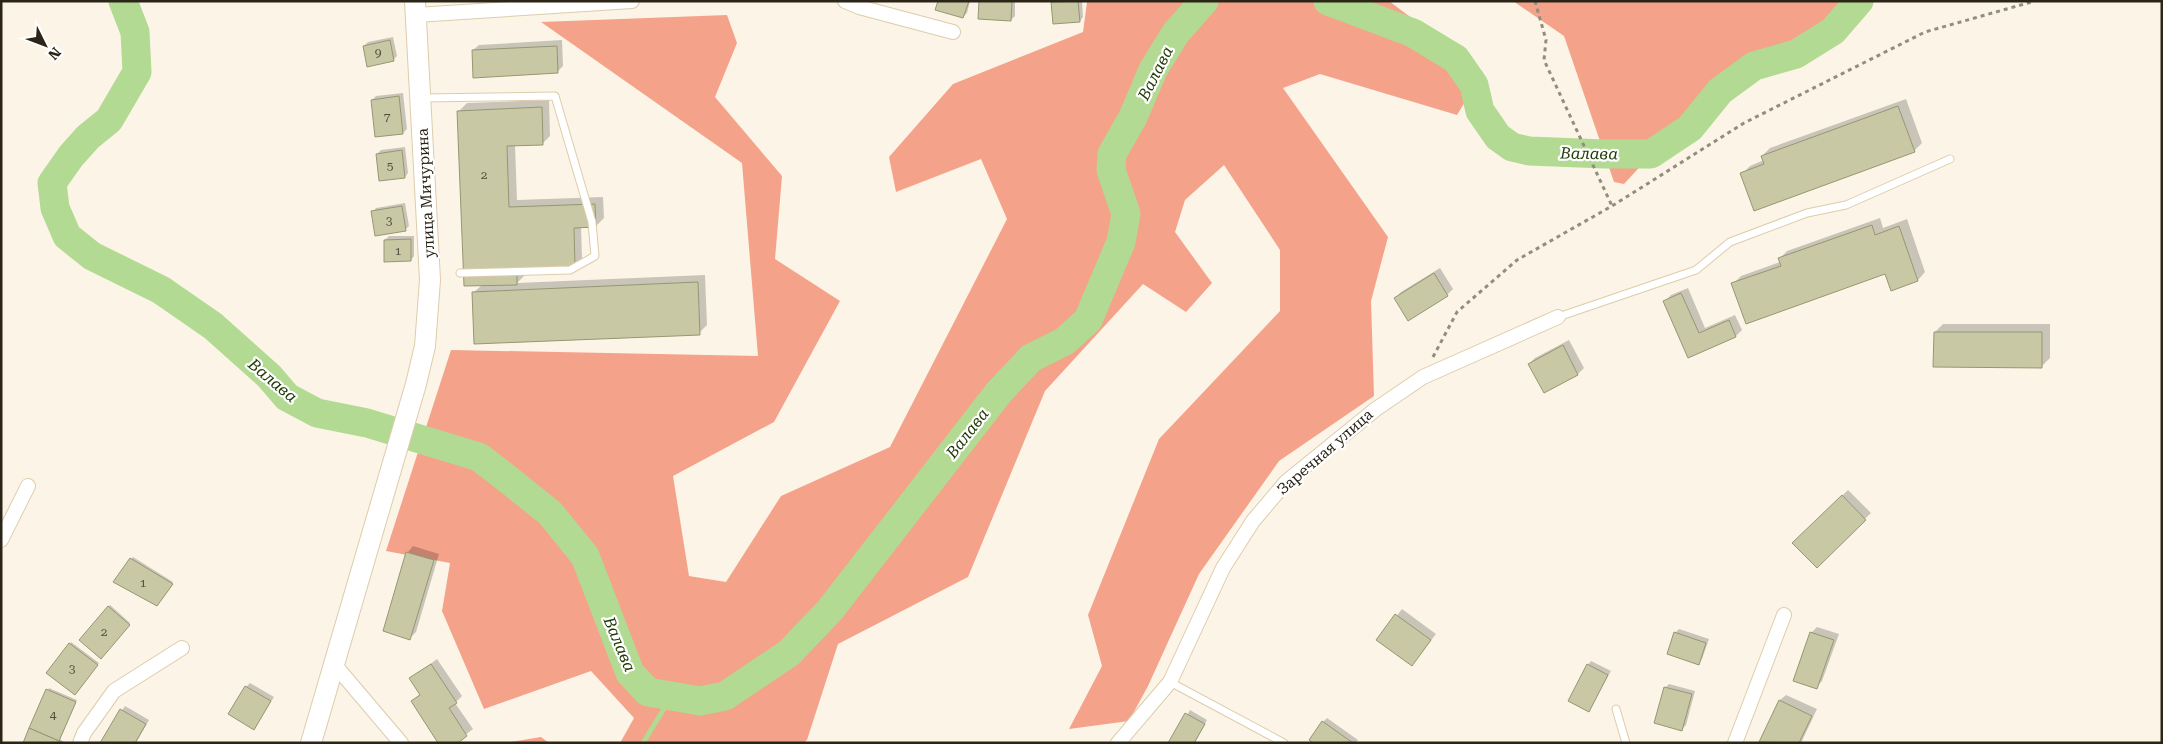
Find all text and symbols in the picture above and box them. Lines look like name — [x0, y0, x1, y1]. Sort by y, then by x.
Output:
north arrow — [20, 20, 70, 70]
water label: Валава — [1133, 43, 1177, 104]
text: N — [45, 44, 64, 63]
house number: 9 — [375, 46, 382, 60]
house number: 7 — [384, 110, 391, 124]
street label: улица Мичурина — [414, 128, 438, 258]
water label: Валава — [1559, 143, 1618, 164]
house number: 5 — [387, 159, 394, 173]
house number: 2 — [481, 168, 488, 182]
house number: 3 — [386, 214, 393, 228]
house number: 1 — [395, 244, 402, 258]
water label: Валава — [244, 354, 301, 406]
water label: Валава — [941, 404, 993, 463]
street label: Заречная улица — [1273, 405, 1377, 499]
house number: 1 — [140, 576, 147, 590]
water label: Валава — [599, 613, 640, 675]
house number: 2 — [101, 625, 108, 639]
house number: 3 — [69, 662, 76, 676]
house number: 4 — [50, 708, 57, 722]

